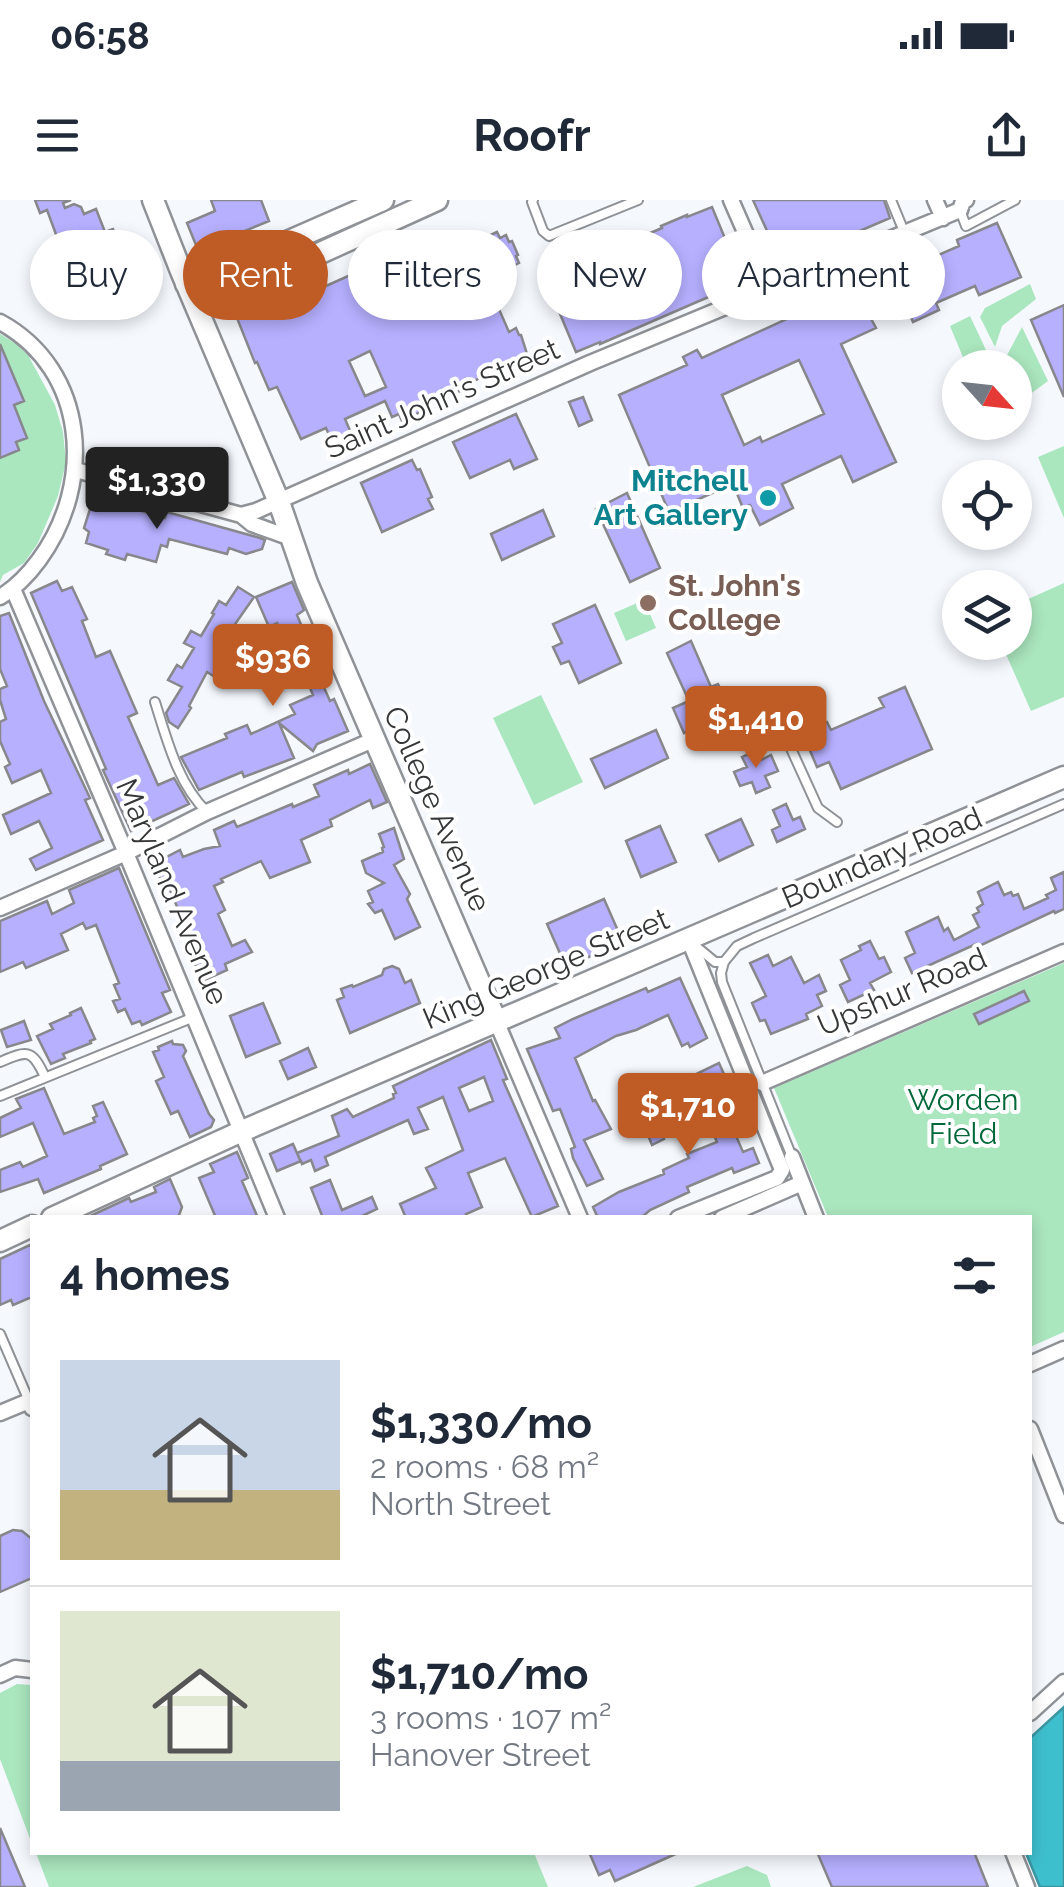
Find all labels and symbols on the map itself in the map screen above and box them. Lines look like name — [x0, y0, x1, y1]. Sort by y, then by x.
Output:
street label: Saint John's Street — [319, 331, 564, 466]
north arrow — [942, 350, 1032, 440]
pin: $1,330 — [76, 447, 238, 532]
place label: Mitchell Art Gallery — [593, 463, 748, 532]
marker: Mitchell Art Gallery — [757, 487, 779, 509]
place label: St. John's College — [668, 568, 801, 637]
marker: St. John's College — [637, 592, 659, 614]
pin: $936 — [214, 624, 332, 709]
pin: $1,410 — [675, 686, 837, 771]
street label: College Avenue — [377, 701, 498, 917]
street label: Maryland Avenue — [109, 774, 236, 1010]
street label: Boundary Road — [777, 800, 987, 915]
street label: King George Street — [418, 901, 674, 1036]
street label: Upshur Road — [812, 940, 992, 1043]
pin: $1,710 — [607, 1073, 769, 1158]
park label: Worden Field — [907, 1082, 1019, 1151]

